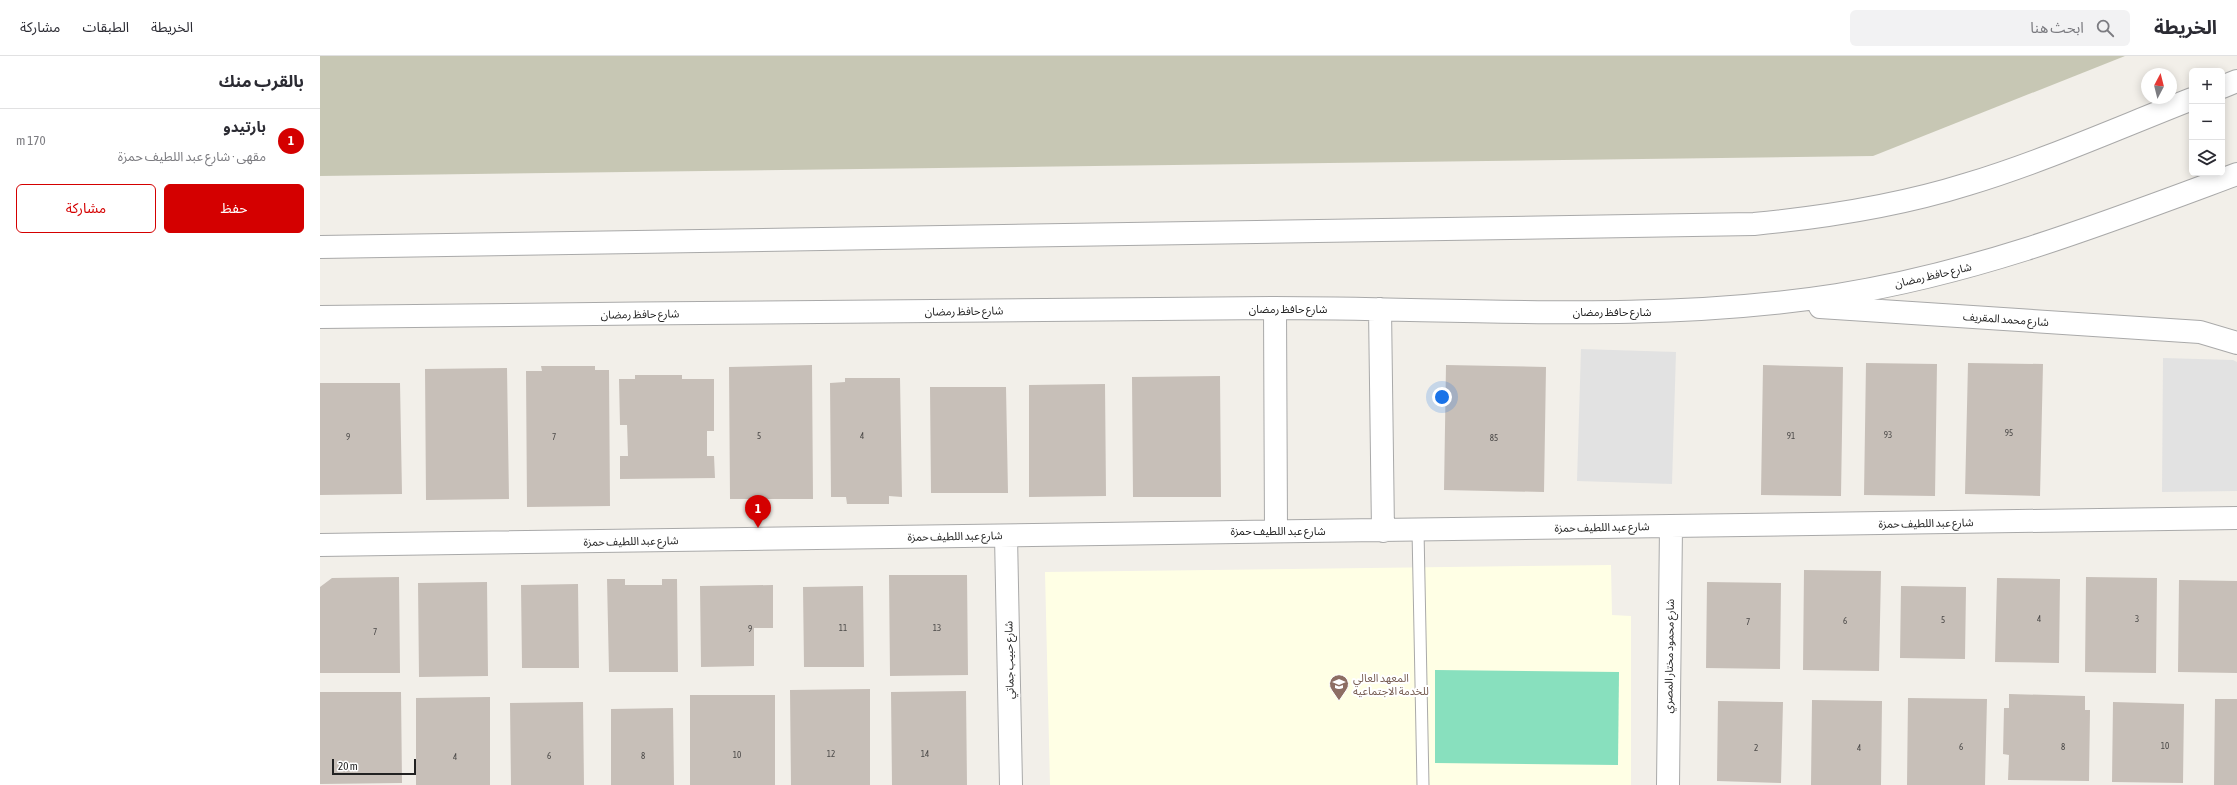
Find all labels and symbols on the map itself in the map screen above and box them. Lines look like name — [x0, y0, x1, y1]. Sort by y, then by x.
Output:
north arrow — [2141, 68, 2177, 104]
street label: شارع حافظ رمضان — [1893, 260, 1974, 292]
street label: شارع حافظ رمضان — [1249, 303, 1328, 317]
street label: شارع حافظ رمضان — [925, 304, 1004, 320]
street label: شارع حافظ رمضان — [1573, 306, 1652, 320]
street label: شارع حافظ رمضان — [601, 307, 680, 323]
street label: شارع محمد المقريف — [1962, 310, 2050, 330]
your location — [1432, 387, 1452, 407]
house number: 95 — [2005, 428, 2013, 438]
house number: 93 — [1884, 430, 1892, 440]
house number: 5 — [757, 431, 761, 441]
house number: 4 — [860, 431, 864, 441]
house number: 91 — [1787, 431, 1795, 441]
house number: 9 — [346, 432, 350, 442]
house number: 7 — [552, 432, 556, 442]
house number: 85 — [1490, 433, 1498, 443]
pin: 1 — [745, 495, 771, 528]
street label: شارع عبد اللطيف حمزة — [1878, 516, 1974, 532]
street label: شارع عبد اللطيف حمزة — [1554, 520, 1650, 536]
street label: شارع عبد اللطيف حمزة — [1230, 525, 1326, 539]
street label: شارع عبد اللطيف حمزة — [907, 529, 1003, 545]
street label: شارع عبد اللطيف حمزة — [583, 534, 679, 550]
street label: شارع محمود مختار المصري — [1662, 598, 1680, 713]
house number: 4 — [2037, 614, 2041, 624]
house number: 3 — [2135, 614, 2139, 624]
house number: 5 — [1941, 615, 1945, 625]
house number: 6 — [1843, 616, 1847, 626]
house number: 7 — [1746, 617, 1750, 627]
street label: شارع حبيب جماتي — [1002, 620, 1019, 699]
house number: 11 — [839, 623, 847, 633]
house number: 13 — [933, 623, 941, 633]
house number: 9 — [748, 624, 752, 634]
house number: 7 — [373, 627, 377, 637]
place label: المعهد العالي للخدمة الاجتماعيه — [1353, 672, 1429, 698]
school or university icon: المعهد العالي للخدمة الاجتماعيه — [1328, 673, 1350, 701]
house number: 10 — [2161, 741, 2169, 751]
house number: 6 — [1959, 742, 1963, 752]
house number: 8 — [2061, 742, 2065, 752]
house number: 2 — [1754, 743, 1758, 753]
house number: 4 — [1857, 743, 1861, 753]
house number: 12 — [827, 749, 835, 759]
house number: 14 — [921, 749, 929, 759]
house number: 10 — [733, 750, 741, 760]
house number: 6 — [547, 751, 551, 761]
house number: 8 — [641, 751, 645, 761]
house number: 4 — [453, 752, 457, 762]
scale bar — [332, 757, 416, 776]

